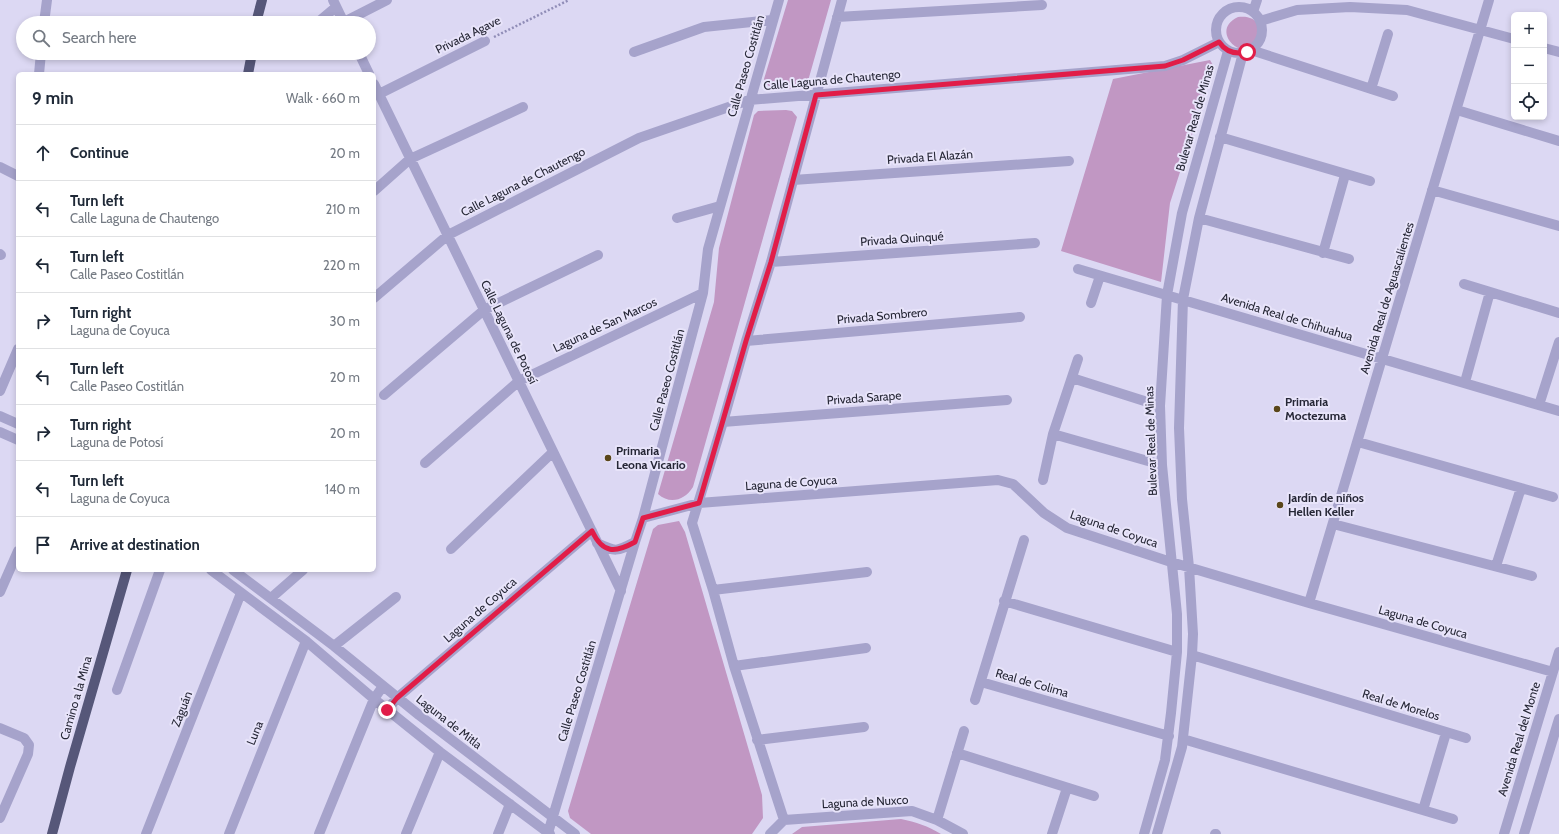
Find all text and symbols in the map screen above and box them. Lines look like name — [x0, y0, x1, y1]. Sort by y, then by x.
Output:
street label: Privada Agave — [433, 12, 503, 57]
map controls — [1511, 12, 1547, 120]
button: + — [1511, 12, 1547, 48]
street label: Calle Paseo Costitlán — [724, 13, 767, 118]
search box — [16, 16, 376, 60]
icon: search — [30, 27, 52, 49]
text: Search here — [62, 29, 137, 47]
route start — [1238, 43, 1256, 61]
button: − — [1511, 48, 1547, 84]
street label: Bulevar Real de Minas — [1172, 63, 1217, 173]
street label: Calle Laguna de Chautengo — [763, 66, 902, 93]
button: locate — [1511, 84, 1547, 120]
text: 9 min — [32, 88, 74, 108]
text: Walk · 660 m — [286, 90, 360, 106]
icon: ahead — [32, 142, 54, 164]
street label: Calle Laguna de Chautengo — [458, 143, 588, 219]
text: Continue — [70, 144, 129, 162]
text: 20 m — [330, 145, 360, 161]
street label: Privada El Alazán — [887, 146, 974, 167]
text: Turn left — [70, 192, 124, 210]
icon: left — [32, 198, 54, 220]
text: 210 m — [326, 201, 360, 217]
text: Calle Laguna de Chautengo — [70, 210, 219, 226]
street label: Avenida Real de Aguascalientes — [1356, 220, 1417, 376]
street label: Privada Quinqué — [860, 228, 944, 249]
text: Turn left — [70, 248, 124, 266]
icon: left — [32, 254, 54, 276]
text: 220 m — [323, 257, 360, 273]
text: Calle Paseo Costitlán — [70, 266, 184, 282]
street label: Calle Laguna de Potosí — [478, 277, 541, 387]
street label: Avenida Real de Chihuahua — [1220, 289, 1355, 344]
street label: Laguna de San Marcos — [550, 294, 659, 355]
text: Turn right — [70, 304, 131, 322]
street label: Privada Sombrero — [836, 304, 928, 327]
icon: right — [32, 310, 54, 332]
text: 30 m — [330, 313, 360, 329]
text: Laguna de Coyuca — [70, 322, 170, 338]
street label: Calle Paseo Costitlán — [646, 327, 687, 433]
text: Turn left — [70, 360, 124, 378]
icon: left — [32, 366, 54, 388]
text: 20 m — [330, 369, 360, 385]
text: Calle Paseo Costitlán — [70, 378, 184, 394]
street label: Bulevar Real de Minas — [1141, 386, 1160, 496]
street label: Privada Sarape — [826, 387, 902, 408]
place label: Primaria Moctezuma — [1285, 394, 1346, 423]
marker: Primaria Moctezuma — [1272, 404, 1282, 414]
text: Turn right — [70, 416, 131, 434]
icon: right — [32, 422, 54, 444]
text: 20 m — [330, 425, 360, 441]
text: Laguna de Potosí — [70, 434, 163, 450]
place label: Primaria Leona Vicario — [616, 443, 686, 472]
marker: Primaria Leona Vicario — [603, 453, 613, 463]
text: Turn left — [70, 472, 124, 490]
street label: Laguna de Coyuca — [745, 472, 838, 493]
icon: left — [32, 478, 54, 500]
text: 140 m — [325, 481, 360, 497]
text: Laguna de Coyuca — [70, 490, 170, 506]
place label: Jardín de niños Hellen Keller — [1287, 490, 1364, 519]
marker: Jardín de niños Hellen Keller — [1275, 500, 1285, 510]
street label: Laguna de Coyuca — [1068, 506, 1160, 551]
icon: arrive — [32, 534, 54, 556]
text: Arrive at destination — [70, 536, 200, 554]
street label: Laguna de Coyuca — [440, 574, 519, 645]
street label: Laguna de Coyuca — [1377, 602, 1470, 641]
street label: Calle Paseo Costitlán — [554, 638, 599, 743]
street label: Camino a la Mina — [56, 654, 95, 742]
street label: Real de Colima — [994, 665, 1071, 700]
street label: Avenida Real del Monte — [1494, 680, 1543, 798]
street label: Real de Morelos — [1361, 686, 1442, 723]
street label: Zaguán — [168, 689, 195, 729]
street label: Laguna de Mitla — [413, 691, 485, 752]
route end — [378, 701, 396, 719]
street label: Luna — [243, 718, 266, 747]
street label: Laguna de Nuxco — [821, 792, 909, 811]

